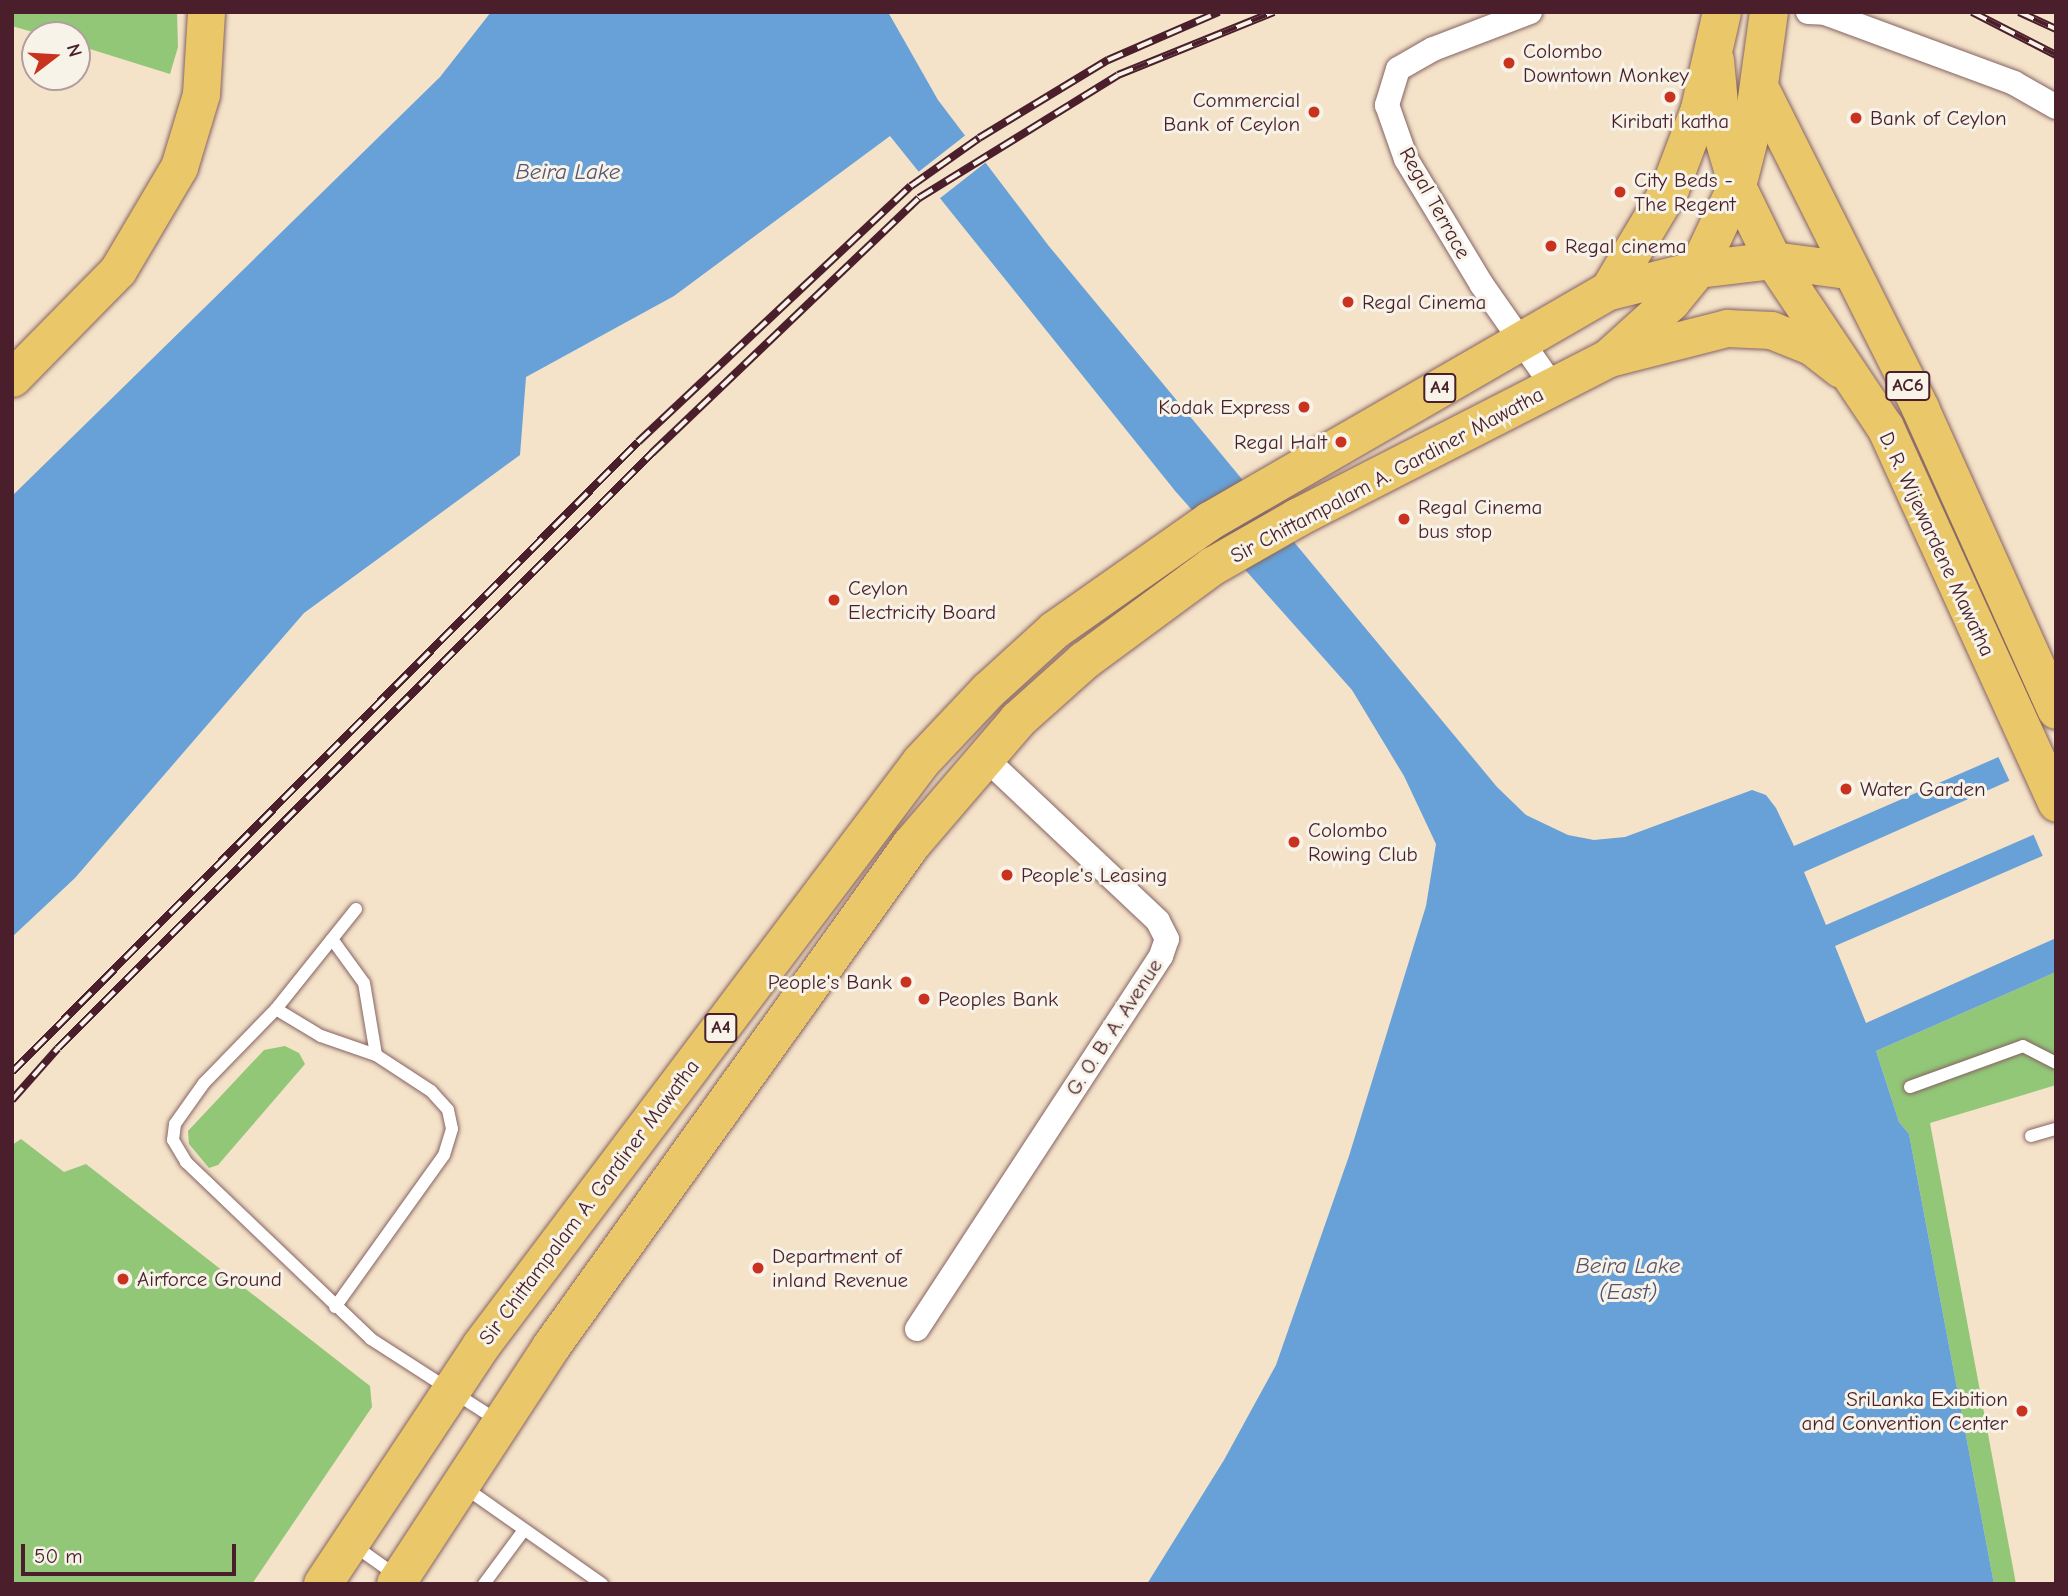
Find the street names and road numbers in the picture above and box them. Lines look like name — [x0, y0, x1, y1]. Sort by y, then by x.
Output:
street label: Regal Terrace — [1394, 143, 1476, 263]
road number: AC6 — [1885, 370, 1931, 402]
road number: A4 — [1422, 372, 1458, 404]
street label: Sir Chittampalam A. Gardiner Mawatha — [1226, 381, 1548, 569]
street label: D. R. Wijewardene Mawatha — [1874, 428, 2000, 660]
street label: G. O. B. A. Avenue — [1060, 954, 1168, 1100]
road number: A4 — [704, 1012, 738, 1044]
street label: Sir Chittampalam A. Gardiner Mawatha — [473, 1054, 705, 1350]

